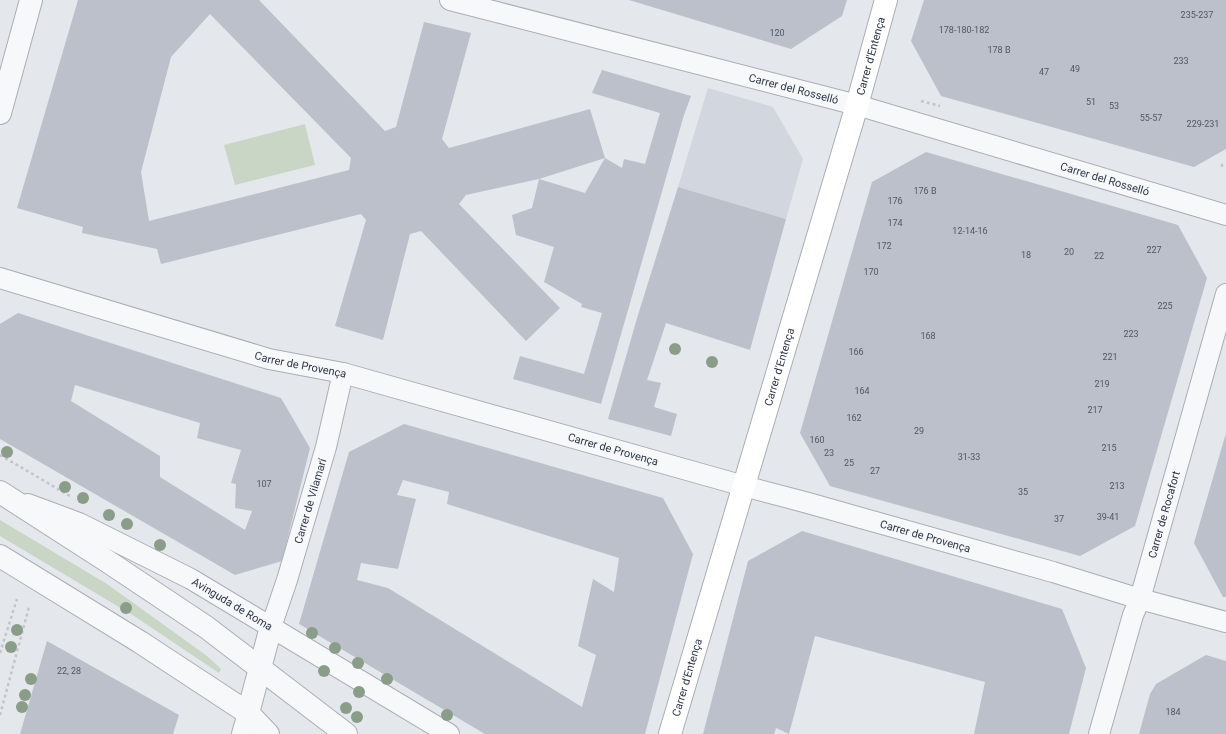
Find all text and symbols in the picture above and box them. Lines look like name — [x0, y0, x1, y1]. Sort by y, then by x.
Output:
house number: 235-237 — [1181, 10, 1213, 20]
street label: Carrer d'Entença — [854, 16, 888, 97]
house number: 178-180-182 — [939, 25, 989, 35]
house number: 120 — [769, 28, 785, 38]
house number: 178 B — [987, 45, 1011, 55]
house number: 233 — [1173, 56, 1189, 66]
house number: 49 — [1070, 64, 1080, 74]
house number: 47 — [1039, 67, 1049, 77]
street label: Carrer del Rosselló — [747, 71, 840, 107]
house number: 51 — [1086, 97, 1096, 107]
house number: 53 — [1109, 101, 1119, 111]
house number: 55-57 — [1140, 113, 1162, 123]
house number: 229-231 — [1187, 119, 1219, 129]
street label: Carrer del Rosselló — [1059, 160, 1151, 199]
house number: 176 B — [913, 186, 937, 196]
house number: 176 — [887, 196, 903, 206]
house number: 174 — [887, 218, 903, 228]
house number: 12-14-16 — [952, 226, 988, 236]
house number: 172 — [876, 241, 892, 251]
house number: 227 — [1146, 245, 1162, 255]
house number: 20 — [1064, 247, 1074, 257]
house number: 18 — [1021, 250, 1031, 260]
house number: 22 — [1094, 251, 1104, 261]
house number: 170 — [863, 267, 879, 277]
house number: 225 — [1157, 301, 1173, 311]
street label: Carrer d'Entença — [762, 327, 797, 408]
house number: 223 — [1123, 329, 1139, 339]
house number: 168 — [920, 331, 936, 341]
house number: 166 — [848, 347, 864, 357]
street label: Carrer de Provença — [253, 349, 348, 381]
house number: 221 — [1102, 352, 1118, 362]
house number: 219 — [1094, 379, 1110, 389]
house number: 164 — [854, 386, 870, 396]
house number: 217 — [1087, 405, 1103, 415]
house number: 162 — [846, 413, 862, 423]
house number: 29 — [914, 426, 924, 436]
street label: Carrer de Provença — [566, 431, 660, 469]
house number: 160 — [809, 435, 825, 445]
house number: 215 — [1101, 443, 1117, 453]
house number: 23 — [824, 448, 834, 458]
house number: 31-33 — [958, 452, 980, 462]
street label: Carrer de Vilamarí — [292, 456, 330, 545]
house number: 25 — [844, 458, 854, 468]
house number: 27 — [870, 466, 880, 476]
street label: Carrer de Rocafort — [1146, 469, 1183, 560]
house number: 107 — [256, 479, 272, 489]
house number: 213 — [1109, 481, 1125, 491]
house number: 35 — [1018, 487, 1028, 497]
house number: 39-41 — [1097, 512, 1119, 522]
house number: 37 — [1054, 514, 1064, 524]
street label: Carrer de Provença — [879, 518, 972, 555]
street label: Avinguda de Roma — [190, 575, 275, 634]
street label: Carrer d'Entença — [670, 637, 705, 718]
house number: 22, 28 — [57, 666, 81, 676]
house number: 184 — [1165, 707, 1181, 717]

